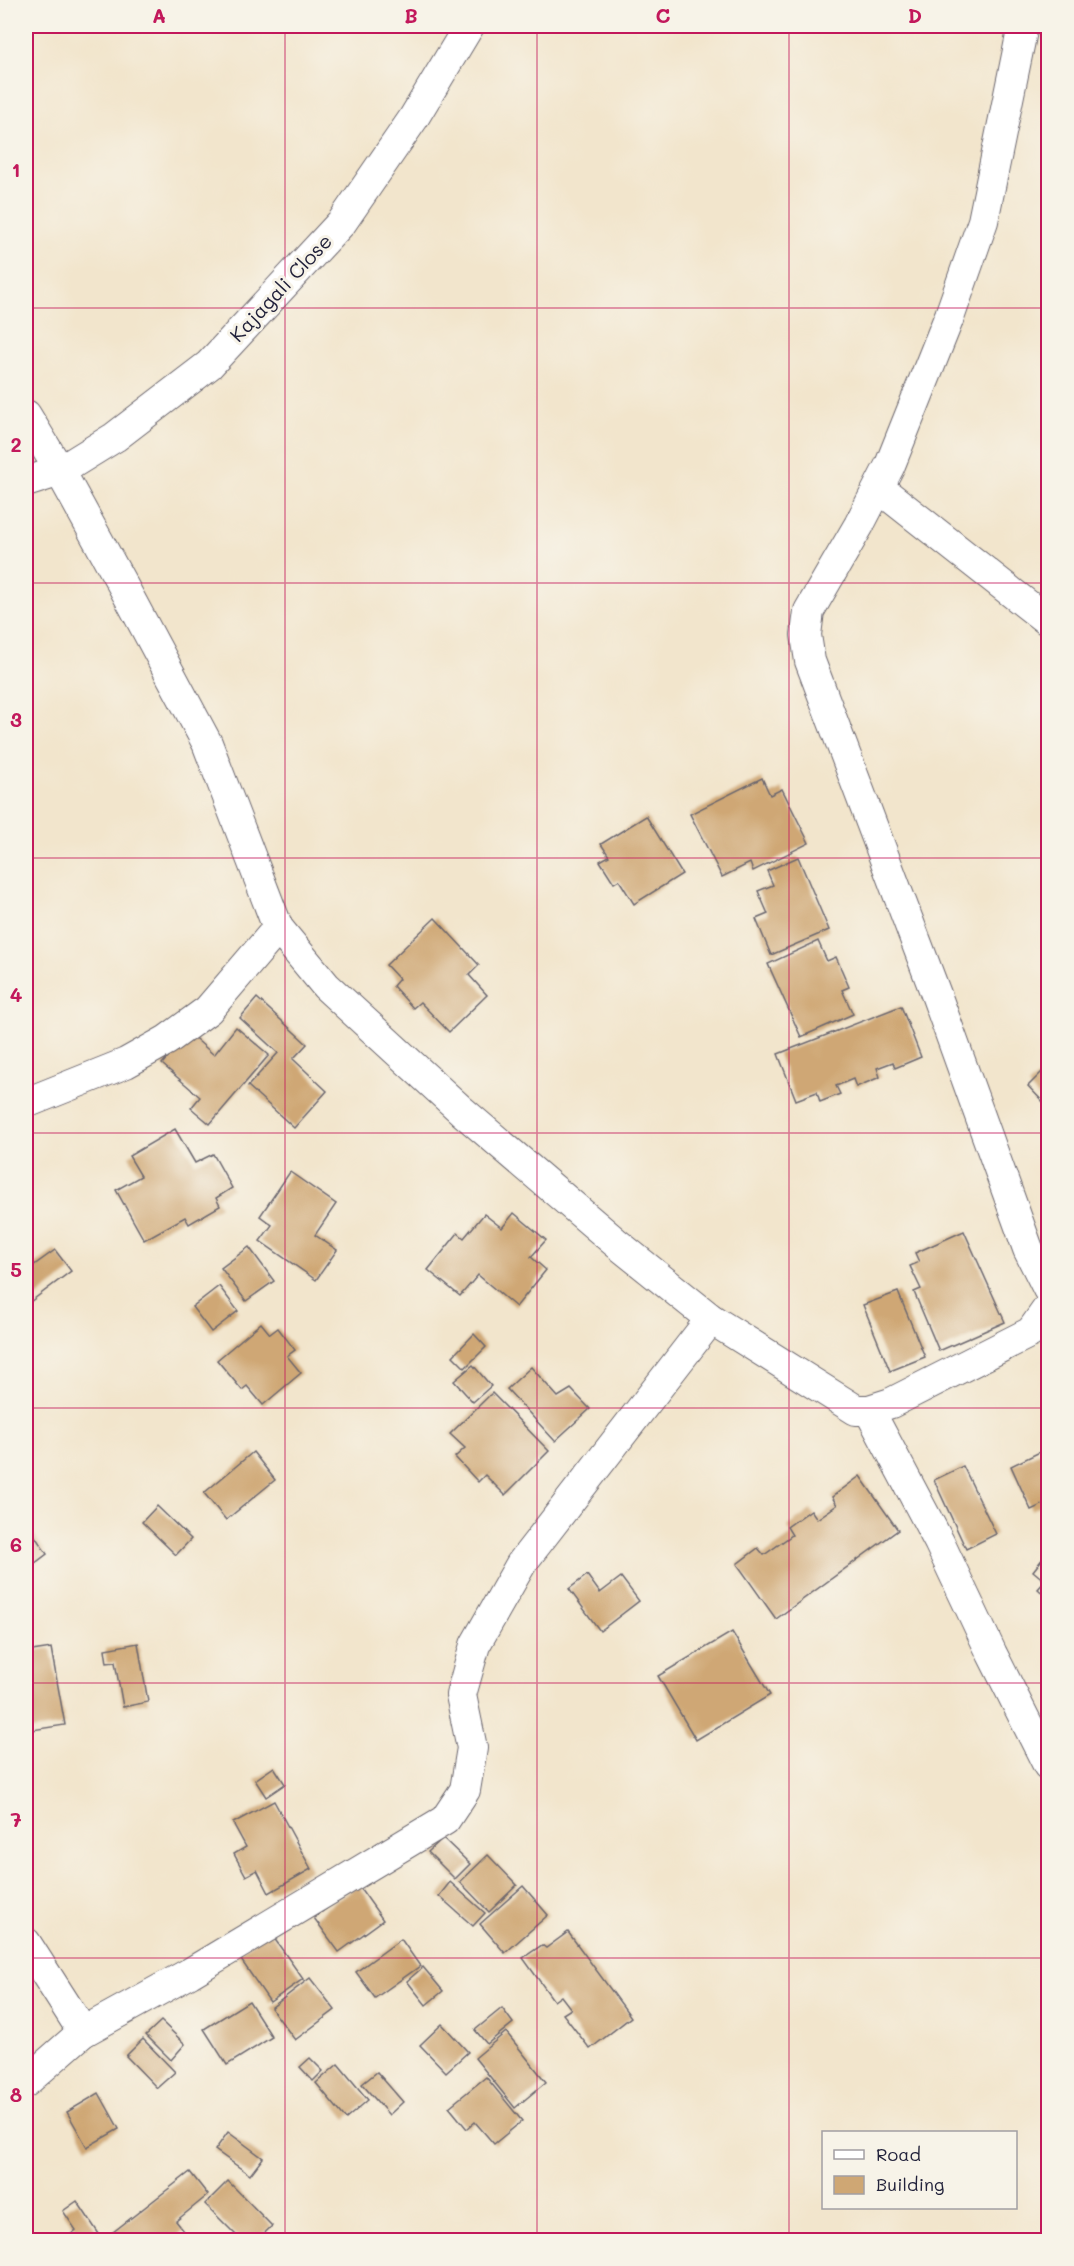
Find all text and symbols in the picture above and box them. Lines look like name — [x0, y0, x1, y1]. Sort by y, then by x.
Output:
text: A — [152, 2, 166, 28]
text: B — [404, 2, 418, 28]
text: C — [656, 2, 671, 28]
text: D — [908, 2, 922, 28]
text: 1 — [12, 156, 20, 182]
street label: Kajagali Close — [223, 228, 337, 347]
text: 2 — [10, 431, 22, 457]
text: 3 — [10, 706, 22, 732]
text: 4 — [10, 981, 23, 1007]
text: 5 — [10, 1256, 22, 1282]
text: 6 — [10, 1531, 22, 1557]
text: 7 — [10, 1806, 22, 1832]
text: 8 — [10, 2081, 22, 2107]
legend — [822, 2131, 1017, 2209]
text: Road — [876, 2142, 921, 2166]
text: Building — [876, 2172, 944, 2196]

